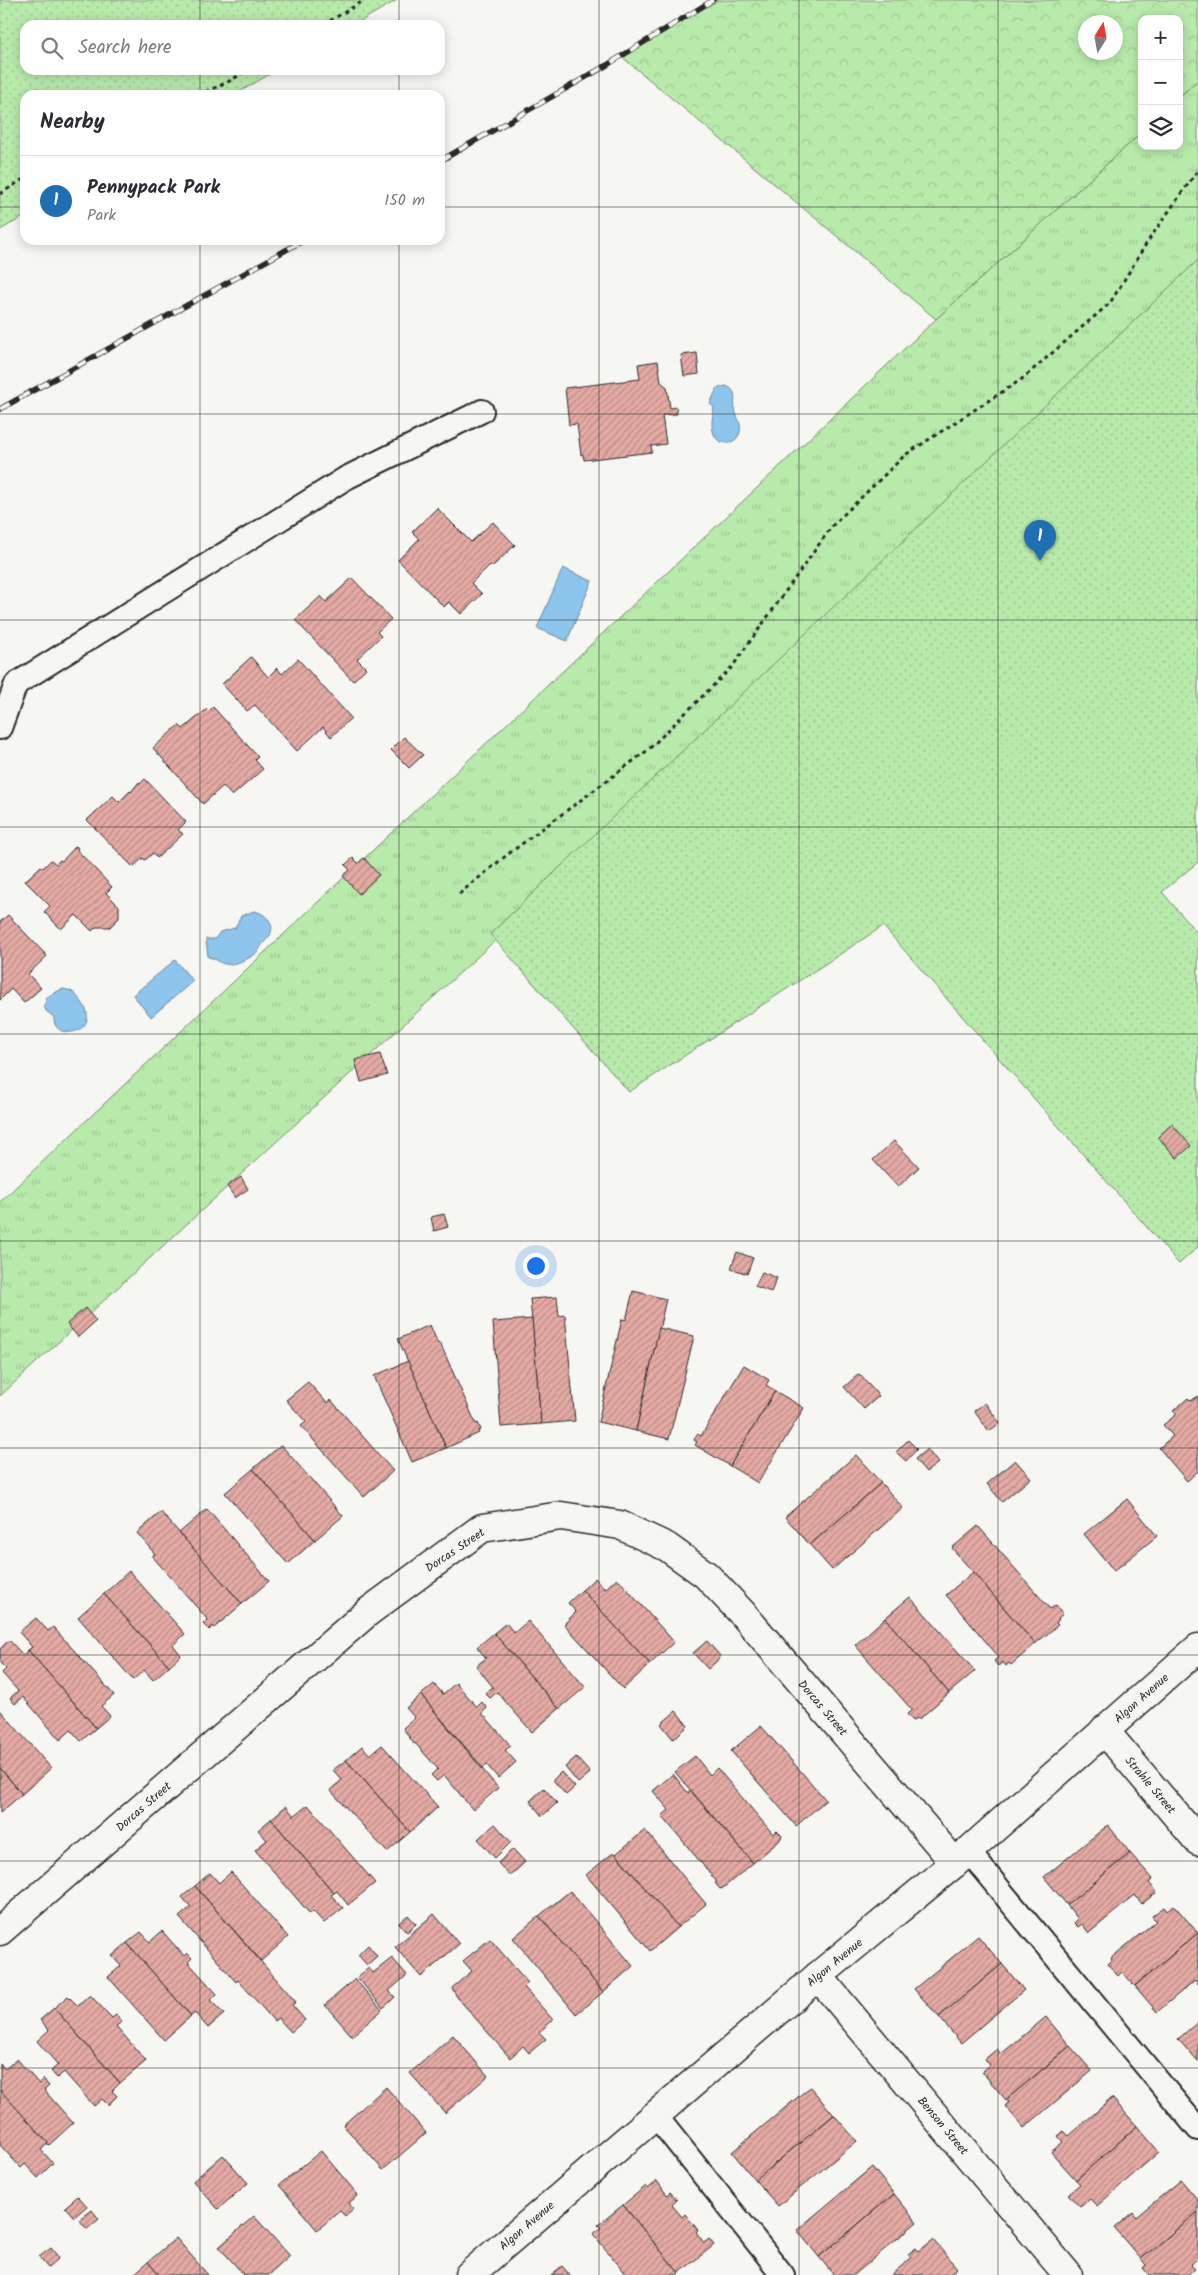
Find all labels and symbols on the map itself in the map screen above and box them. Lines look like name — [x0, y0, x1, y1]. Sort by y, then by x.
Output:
north arrow — [1078, 15, 1123, 60]
pin: 1 — [1024, 520, 1056, 561]
your location — [523, 1253, 549, 1279]
street label: Dorcas Street — [422, 1523, 489, 1577]
street label: Algon Avenue — [1110, 1668, 1174, 1728]
street label: Dorcas Street — [793, 1676, 852, 1741]
street label: Strahle Street — [1120, 1752, 1180, 1819]
street label: Dorcas Street — [112, 1777, 176, 1837]
street label: Algon Avenue — [803, 1933, 868, 1992]
street label: Benson Street — [912, 2092, 973, 2160]
street label: Algon Avenue — [495, 2196, 559, 2255]

